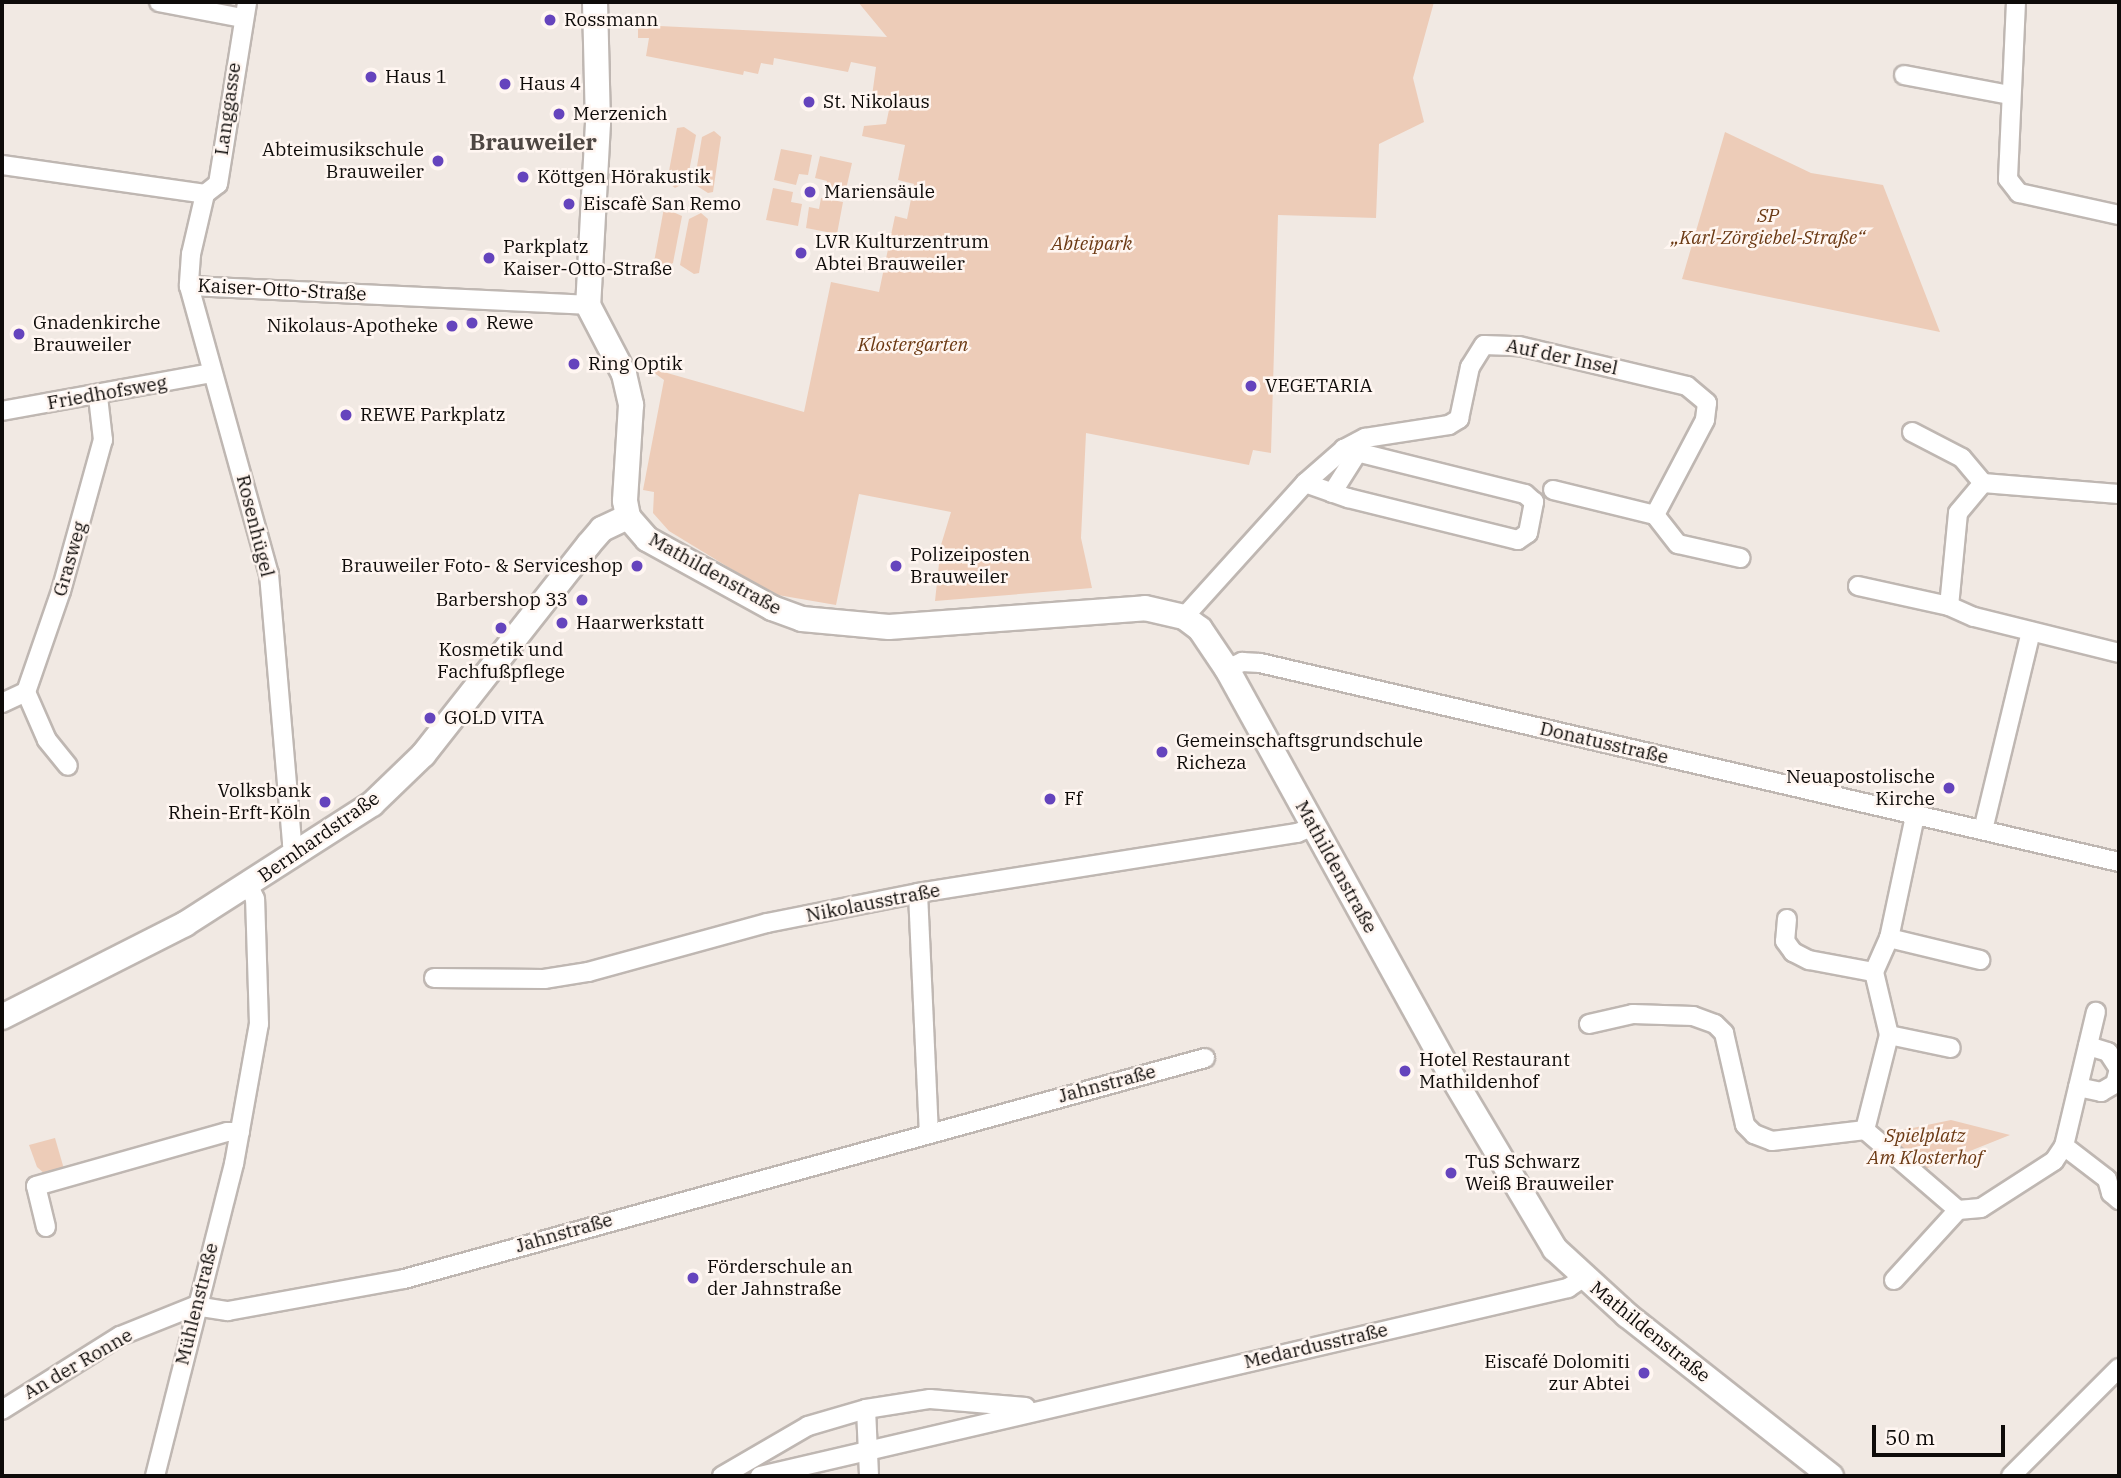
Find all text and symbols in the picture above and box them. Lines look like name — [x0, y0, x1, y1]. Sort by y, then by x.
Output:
place label: Rossmann — [564, 9, 658, 31]
marker: Rossmann — [542, 12, 558, 28]
street label: Langgasse — [210, 61, 246, 157]
place label: Haus 1 — [385, 66, 447, 88]
marker: Haus 1 — [363, 69, 379, 85]
place label: Haus 4 — [519, 73, 581, 95]
marker: Haus 4 — [497, 76, 513, 92]
place label: St. Nikolaus — [823, 91, 930, 113]
marker: St. Nikolaus — [801, 94, 817, 110]
place label: Merzenich — [573, 103, 668, 125]
marker: Merzenich — [551, 106, 567, 122]
district label: Brauweiler — [469, 127, 597, 155]
place label: Abteimusikschule Brauweiler — [262, 139, 424, 183]
marker: Abteimusikschule Brauweiler — [430, 153, 446, 169]
place label: Köttgen Hörakustik — [537, 166, 711, 188]
marker: Köttgen Hörakustik — [515, 169, 531, 185]
place label: Mariensäule — [824, 181, 935, 203]
marker: Mariensäule — [802, 184, 818, 200]
place label: Eiscafè San Remo — [583, 193, 741, 215]
marker: Eiscafè San Remo — [561, 196, 577, 212]
park label: SP „Karl-Zörgiebel-Straße“ — [1671, 205, 1865, 249]
place label: LVR Kulturzentrum Abtei Brauweiler — [815, 231, 989, 275]
park label: Abteipark — [1051, 233, 1133, 255]
place label: Parkplatz Kaiser-Otto-Straße — [503, 236, 672, 280]
marker: LVR Kulturzentrum Abtei Brauweiler — [793, 245, 809, 261]
marker: Parkplatz Kaiser-Otto-Straße — [481, 250, 497, 266]
street label: Kaiser-Otto-Straße — [197, 274, 367, 306]
place label: Gnadenkirche Brauweiler — [33, 312, 160, 356]
place label: Rewe — [486, 312, 533, 334]
place label: Nikolaus-Apotheke — [267, 315, 438, 337]
marker: Rewe — [464, 315, 480, 331]
marker: Nikolaus-Apotheke — [444, 318, 460, 334]
marker: Gnadenkirche Brauweiler — [11, 326, 27, 342]
park label: Klostergarten — [858, 334, 968, 356]
street label: Auf der Insel — [1504, 334, 1620, 380]
place label: Ring Optik — [588, 353, 683, 375]
marker: Ring Optik — [566, 356, 582, 372]
street label: Friedhofsweg — [45, 371, 169, 415]
place label: VEGETARIA — [1265, 375, 1372, 397]
marker: VEGETARIA — [1243, 378, 1259, 394]
place label: REWE Parkplatz — [360, 404, 505, 426]
marker: REWE Parkplatz — [338, 407, 354, 423]
street label: Rosenhügel — [231, 473, 279, 579]
street label: Grasweg — [48, 519, 92, 599]
street label: Mathildenstraße — [645, 528, 785, 620]
place label: Polizeiposten Brauweiler — [910, 544, 1030, 588]
place label: Brauweiler Foto- & Serviceshop — [341, 555, 623, 577]
marker: Brauweiler Foto- & Serviceshop — [629, 558, 645, 574]
marker: Polizeiposten Brauweiler — [888, 558, 904, 574]
place label: Barbershop 33 — [436, 589, 568, 611]
marker: Barbershop 33 — [574, 592, 590, 608]
place label: Haarwerkstatt — [576, 612, 704, 634]
marker: Haarwerkstatt — [554, 615, 570, 631]
marker: Kosmetik und Fachfußpflege — [493, 620, 509, 636]
place label: Kosmetik und Fachfußpflege — [437, 639, 565, 683]
place label: GOLD VITA — [444, 707, 544, 729]
marker: GOLD VITA — [422, 710, 438, 726]
street label: Donatusstraße — [1538, 717, 1670, 769]
place label: Gemeinschaftsgrundschule Richeza — [1176, 730, 1423, 774]
marker: Gemeinschaftsgrundschule Richeza — [1154, 744, 1170, 760]
place label: Neuapostolische Kirche — [1786, 766, 1935, 810]
place label: Volksbank Rhein-Erft-Köln — [168, 780, 311, 824]
marker: Neuapostolische Kirche — [1941, 780, 1957, 796]
street label: Bernhardstraße — [254, 787, 384, 887]
place label: Ff — [1064, 788, 1082, 810]
marker: Ff — [1042, 791, 1058, 807]
marker: Volksbank Rhein-Erft-Köln — [317, 794, 333, 810]
street label: Mathildenstraße — [1290, 797, 1382, 937]
street label: Nikolausstraße — [804, 879, 942, 927]
place label: Hotel Restaurant Mathildenhof — [1419, 1049, 1570, 1093]
street label: Jahnstraße — [1056, 1060, 1158, 1108]
marker: Hotel Restaurant Mathildenhof — [1397, 1063, 1413, 1079]
park label: Spielplatz Am Klosterhof — [1867, 1125, 1983, 1169]
place label: TuS Schwarz Weiß Brauweiler — [1465, 1151, 1614, 1195]
marker: TuS Schwarz Weiß Brauweiler — [1443, 1165, 1459, 1181]
street label: Jahnstraße — [513, 1208, 615, 1258]
street label: Mühlenstraße — [171, 1240, 223, 1368]
place label: Förderschule an der Jahnstraße — [707, 1256, 853, 1300]
marker: Förderschule an der Jahnstraße — [685, 1270, 701, 1286]
street label: Mathildenstraße — [1585, 1277, 1715, 1387]
street label: Medardusstraße — [1242, 1318, 1390, 1374]
street label: An der Ronne — [20, 1324, 136, 1404]
place label: Eiscafé Dolomiti zur Abtei — [1484, 1351, 1630, 1395]
marker: Eiscafé Dolomiti zur Abtei — [1636, 1365, 1652, 1381]
scale bar — [1876, 1412, 2009, 1456]
text: 50 m — [1885, 1423, 1935, 1451]

